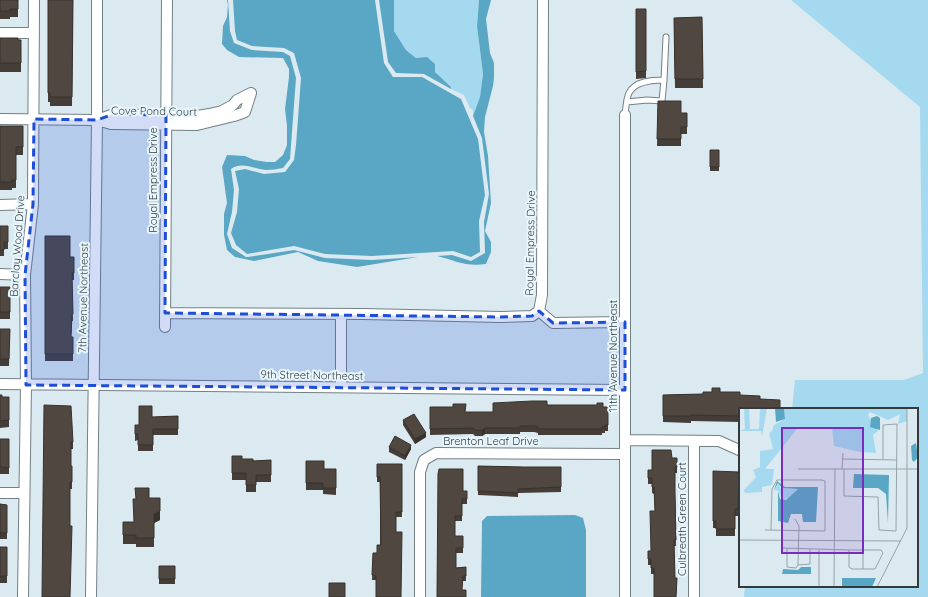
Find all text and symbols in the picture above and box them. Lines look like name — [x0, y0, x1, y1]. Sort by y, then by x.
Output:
street label: Cove Pond Court — [111, 103, 197, 119]
street label: Royal Empress Drive — [146, 127, 160, 233]
street label: Royal Empress Drive — [522, 190, 538, 296]
street label: Barclay Wood Drive — [6, 195, 28, 297]
street label: 7th Avenue Northeast — [75, 243, 91, 353]
street label: 11th Avenue Northeast — [606, 300, 620, 412]
street label: 9th Street Northeast — [260, 367, 364, 383]
inset map — [739, 408, 918, 587]
street label: Brenton Leaf Drive — [443, 434, 539, 448]
street label: Culbreath Green Court — [675, 462, 689, 576]

